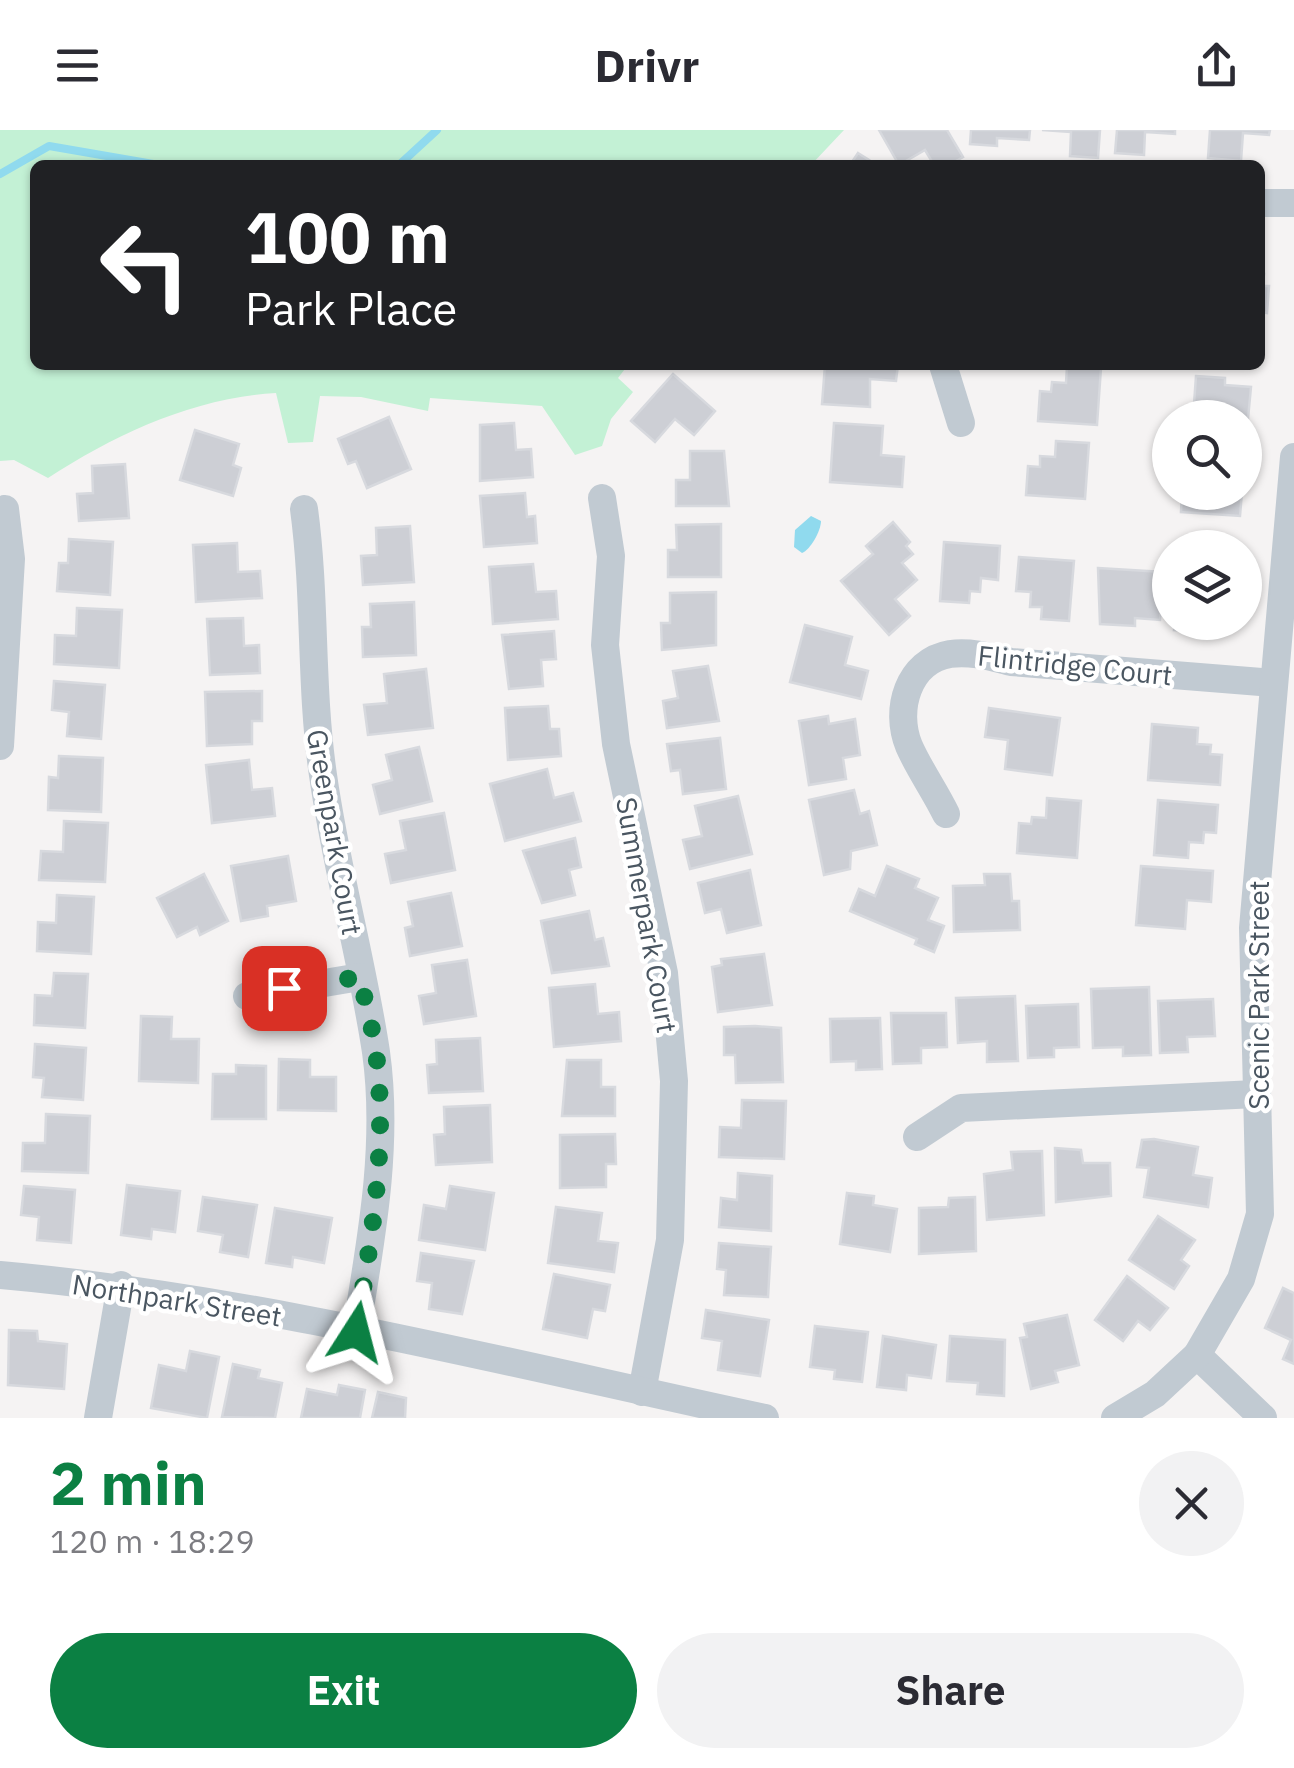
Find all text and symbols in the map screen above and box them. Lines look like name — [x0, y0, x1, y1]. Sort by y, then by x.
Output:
text: Drivr — [595, 36, 699, 94]
icon: menu — [50, 38, 105, 93]
icon: share — [1189, 38, 1244, 93]
text: 100 m — [245, 191, 450, 282]
icon: left — [80, 200, 210, 330]
text: Park Place — [245, 279, 457, 337]
map controls — [1152, 400, 1262, 640]
button: search — [1152, 400, 1262, 510]
button: layers — [1152, 530, 1262, 640]
street label: Flintridge Court — [976, 636, 1174, 694]
street label: Greenpark Court — [299, 726, 371, 938]
street label: Summerpark Court — [608, 794, 686, 1036]
street label: Scenic Park Street — [1240, 880, 1277, 1110]
pin — [242, 946, 327, 1031]
icon: arrive — [257, 961, 312, 1016]
street label: Northpark Street — [70, 1265, 284, 1335]
position arrow — [304, 1280, 408, 1384]
text: 2 min — [50, 1443, 207, 1522]
button: close — [1139, 1451, 1244, 1556]
text: 120 m · 18:29 — [50, 1520, 255, 1562]
button: Exit — [50, 1633, 637, 1748]
button: Share — [657, 1633, 1244, 1748]

